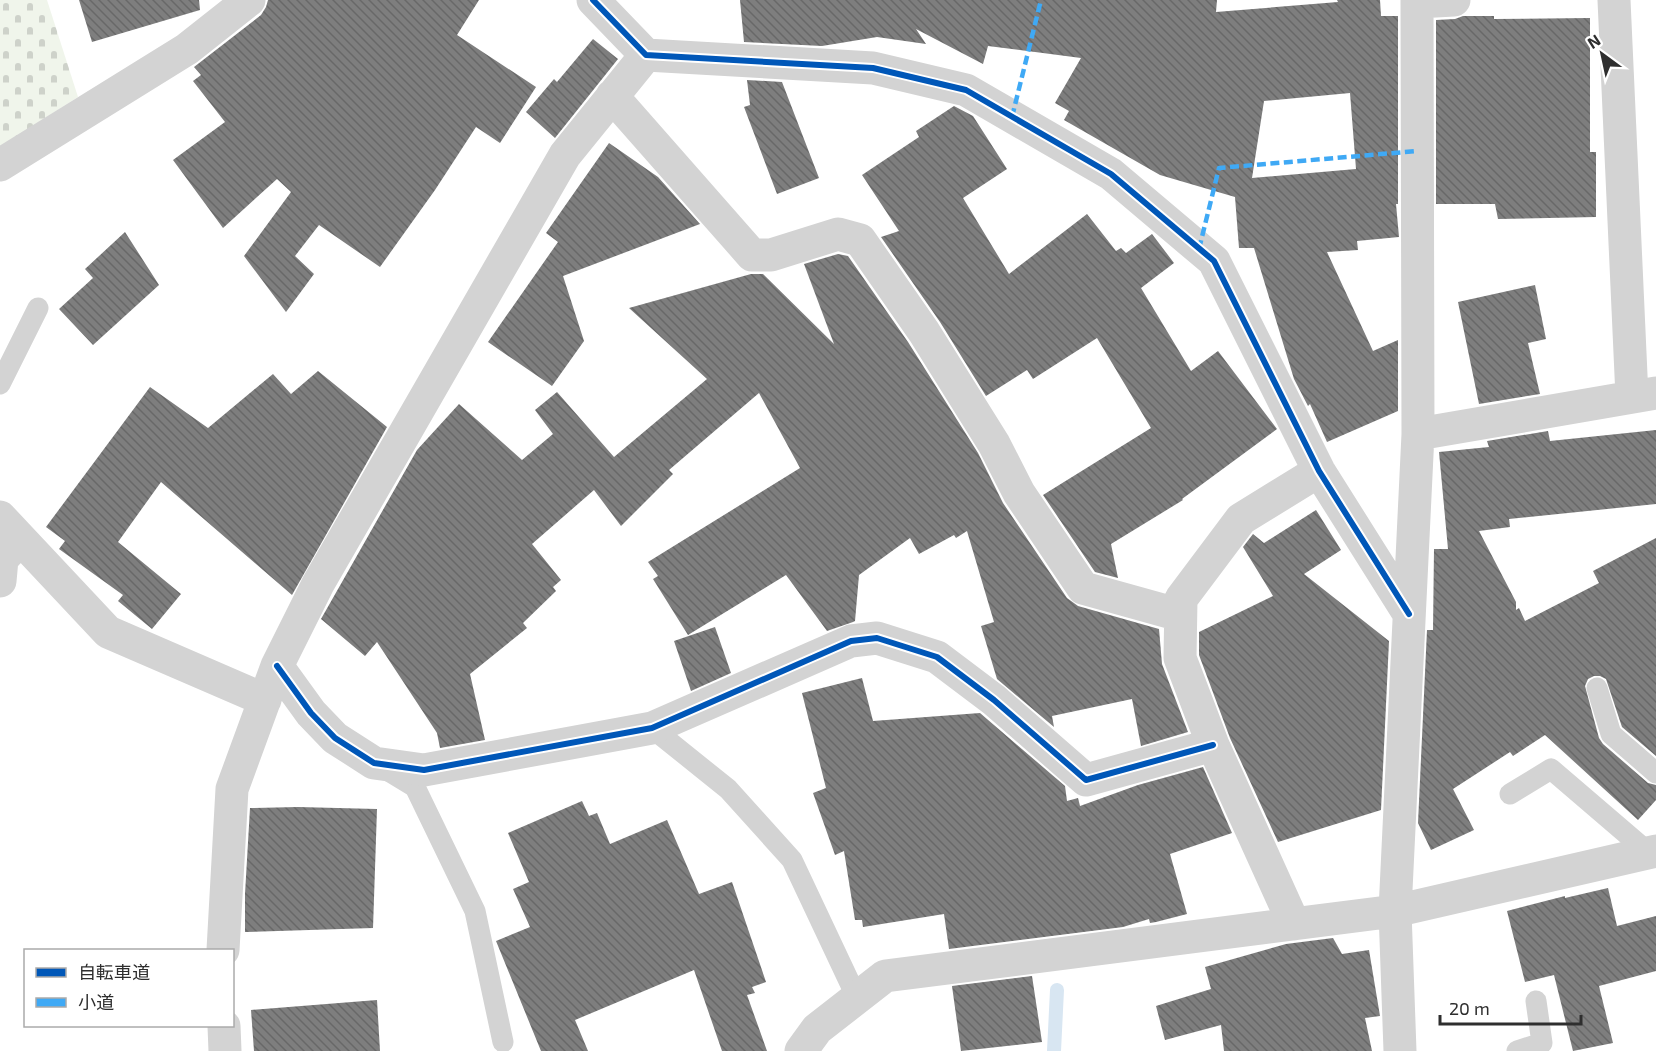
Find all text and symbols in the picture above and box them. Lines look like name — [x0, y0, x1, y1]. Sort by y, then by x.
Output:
north arrow — [1572, 24, 1632, 84]
text: N — [1584, 30, 1604, 52]
legend — [24, 949, 234, 1027]
text: 自転車道 — [78, 961, 150, 983]
scale bar — [1440, 988, 1581, 1026]
text: 小道 — [78, 991, 114, 1013]
text: 20 m — [1449, 997, 1490, 1019]

